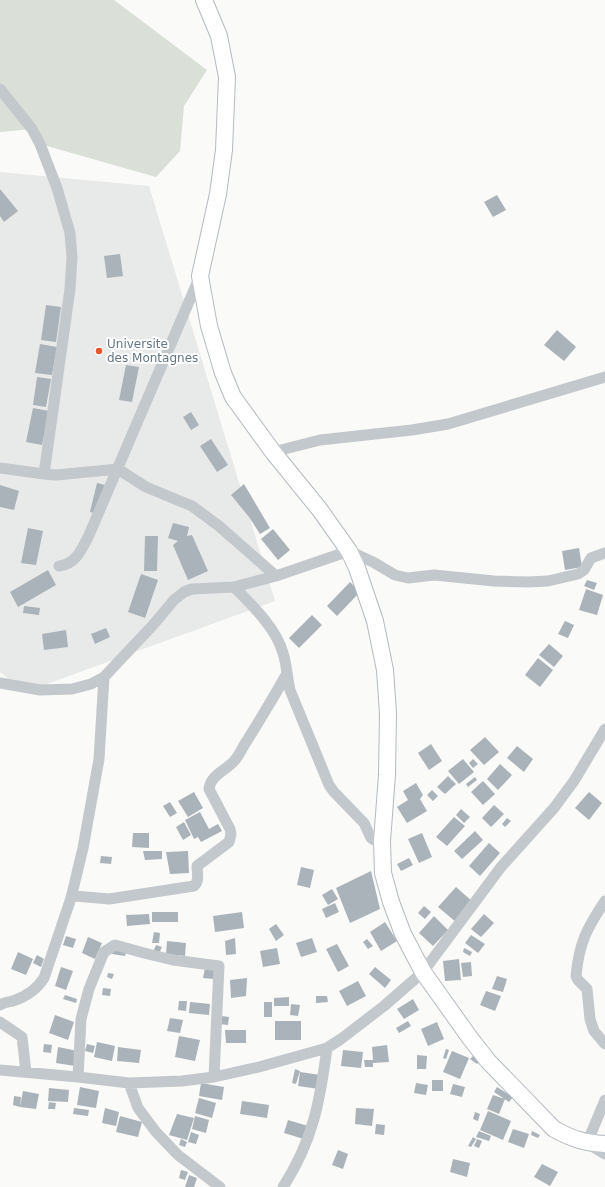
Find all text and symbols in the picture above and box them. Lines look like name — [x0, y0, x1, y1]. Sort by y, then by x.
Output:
place label: Universite des Montagnes — [107, 337, 198, 365]
marker: Universite des Montagnes — [94, 346, 104, 356]

